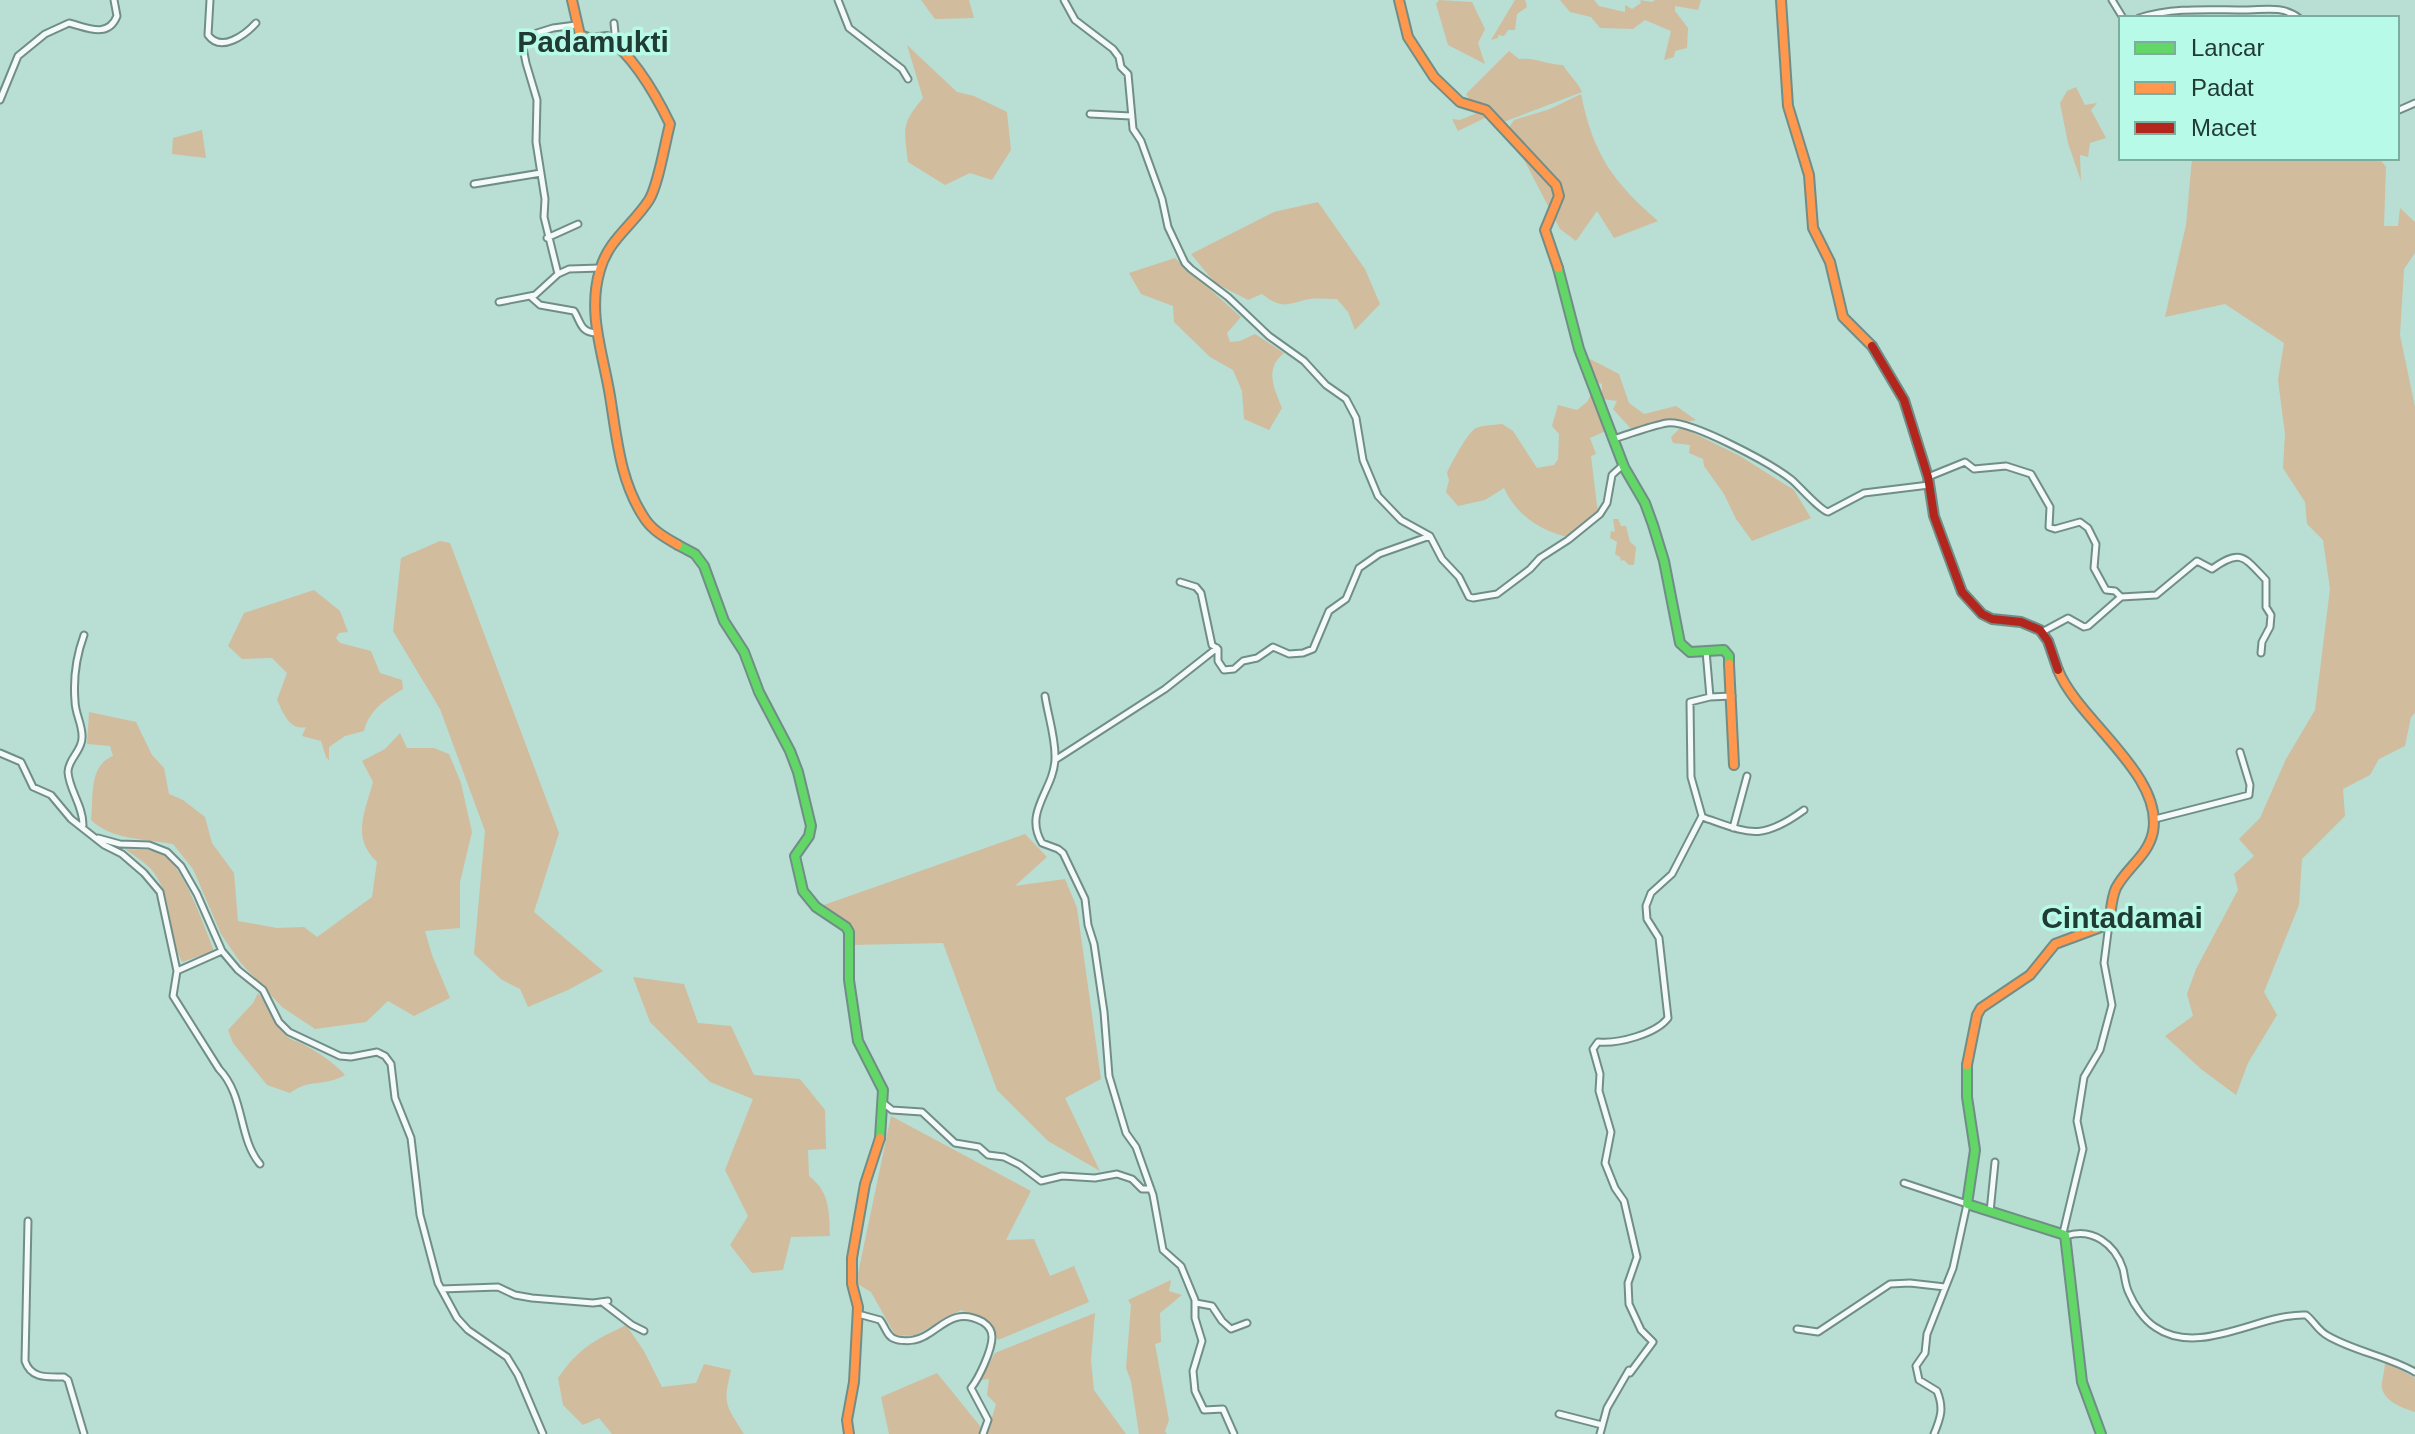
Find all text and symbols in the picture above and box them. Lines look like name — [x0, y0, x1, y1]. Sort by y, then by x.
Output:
legend — [2119, 16, 2399, 160]
district label: Padamukti — [517, 25, 669, 58]
text: Lancar — [2191, 34, 2264, 61]
text: Padat — [2191, 74, 2254, 101]
text: Macet — [2191, 114, 2257, 141]
district label: Cintadamai — [2041, 901, 2203, 934]

